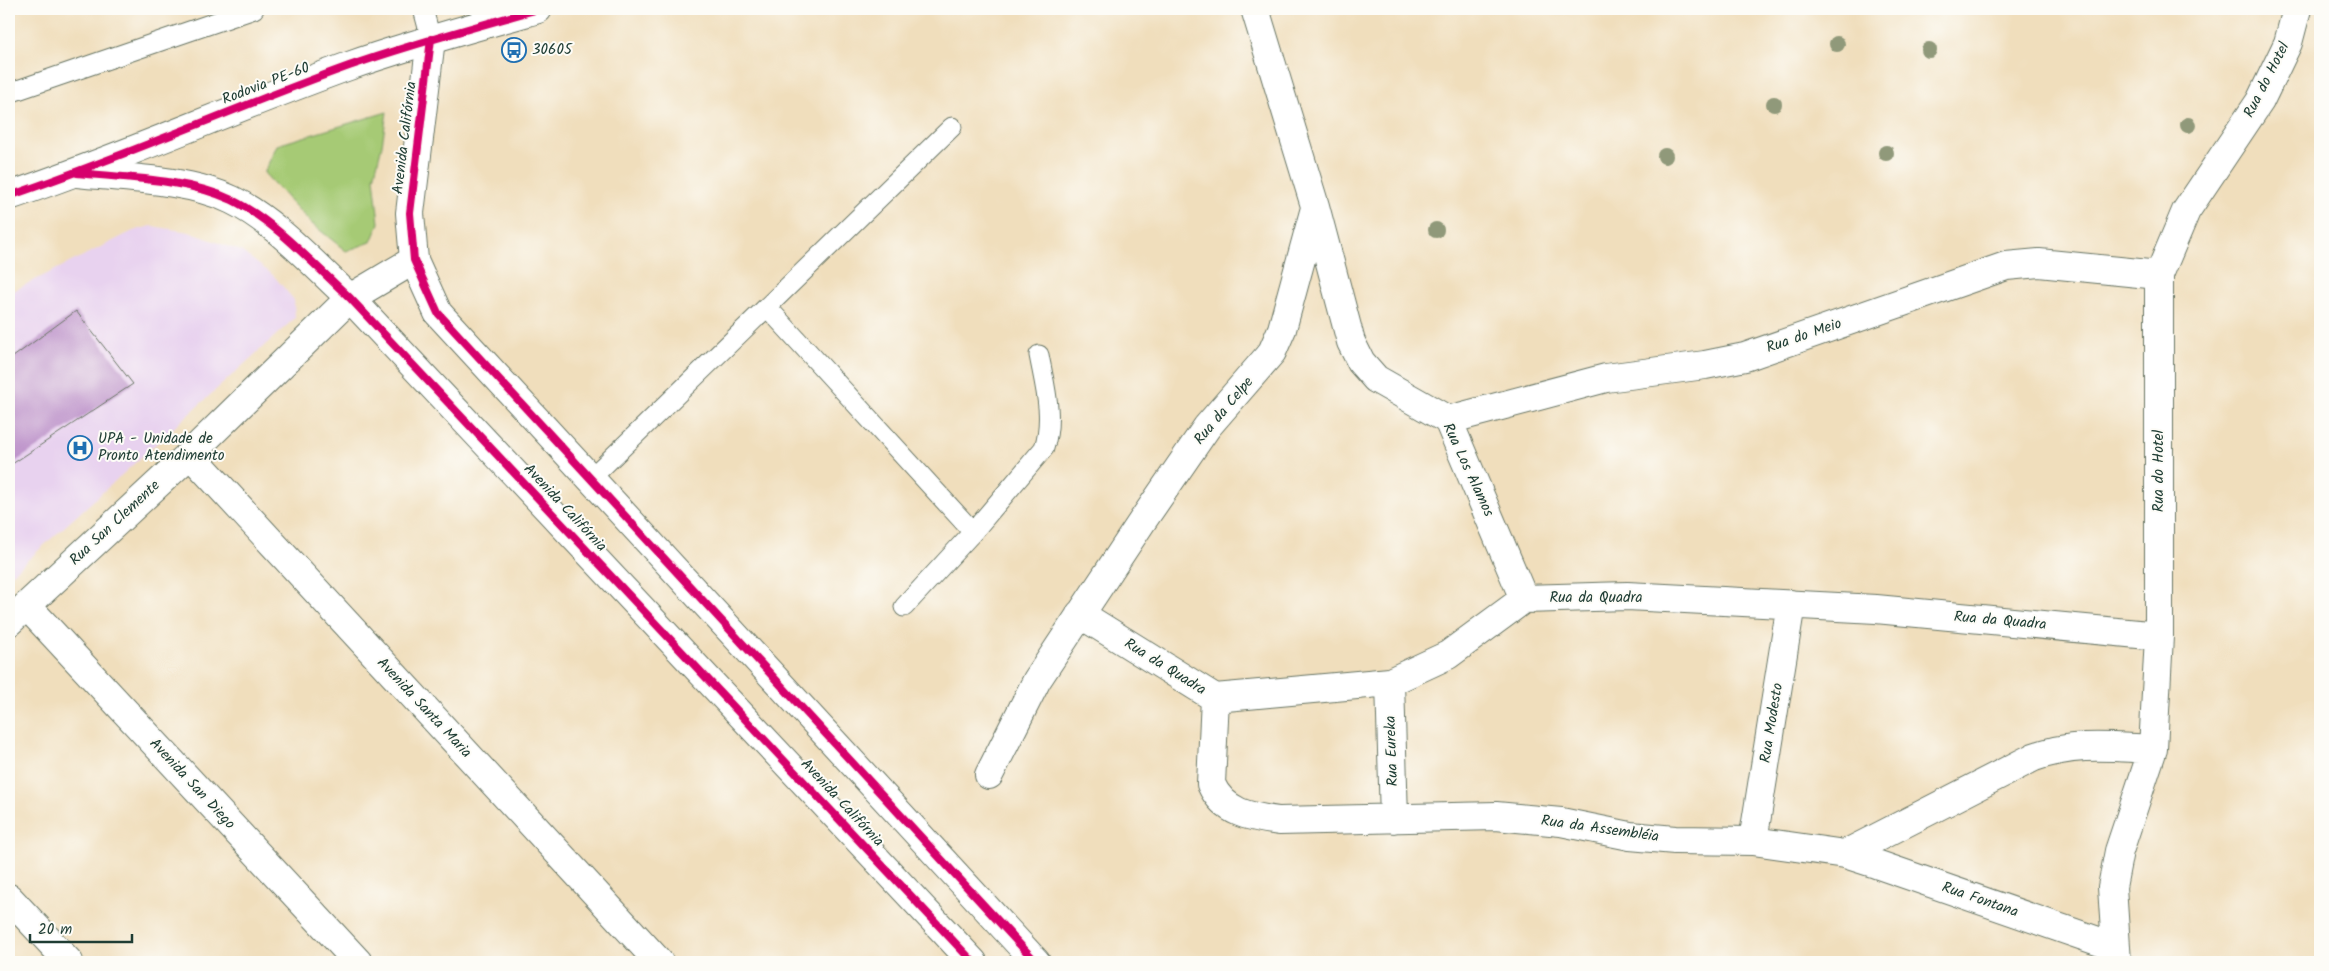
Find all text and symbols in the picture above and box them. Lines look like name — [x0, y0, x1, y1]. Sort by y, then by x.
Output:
bus stop icon: 30605 — [501, 37, 527, 63]
place label: 30605 — [532, 38, 573, 62]
street label: Rua do Hotel — [2238, 38, 2297, 122]
street label: Rodovia PE-60 — [219, 56, 314, 112]
street label: Avenida Califórnia — [386, 80, 424, 196]
street label: Rua do Meio — [1763, 312, 1845, 360]
street label: Rua da Celpe — [1188, 371, 1260, 450]
street label: Rua Los Alamos — [1436, 419, 1501, 522]
place label: UPA - Unidade de Pronto Atendimento — [98, 427, 225, 468]
street label: Rua do Hotel — [2147, 429, 2171, 512]
hospital icon: UPA - Unidade de Pronto Atendimento — [67, 435, 93, 461]
street label: Avenida Califórnia — [517, 458, 613, 558]
street label: Rua San Clemente — [64, 474, 166, 572]
street label: Rua da Quadra — [1550, 586, 1642, 610]
street label: Rua da Quadra — [1953, 605, 2047, 637]
street label: Rua da Quadra — [1119, 632, 1211, 702]
street label: Avenida Santa Maria — [371, 652, 477, 764]
street label: Rua Modesto — [1754, 681, 1790, 765]
street label: Rua Eureka — [1379, 715, 1405, 787]
street label: Avenida San Diego — [143, 733, 241, 835]
street label: Avenida Califórnia — [794, 753, 890, 853]
street label: Rua da Assembléia — [1539, 809, 1661, 849]
street label: Rua Fontana — [1938, 876, 2022, 924]
scale bar — [30, 911, 132, 943]
text: 20 m — [38, 918, 72, 942]

